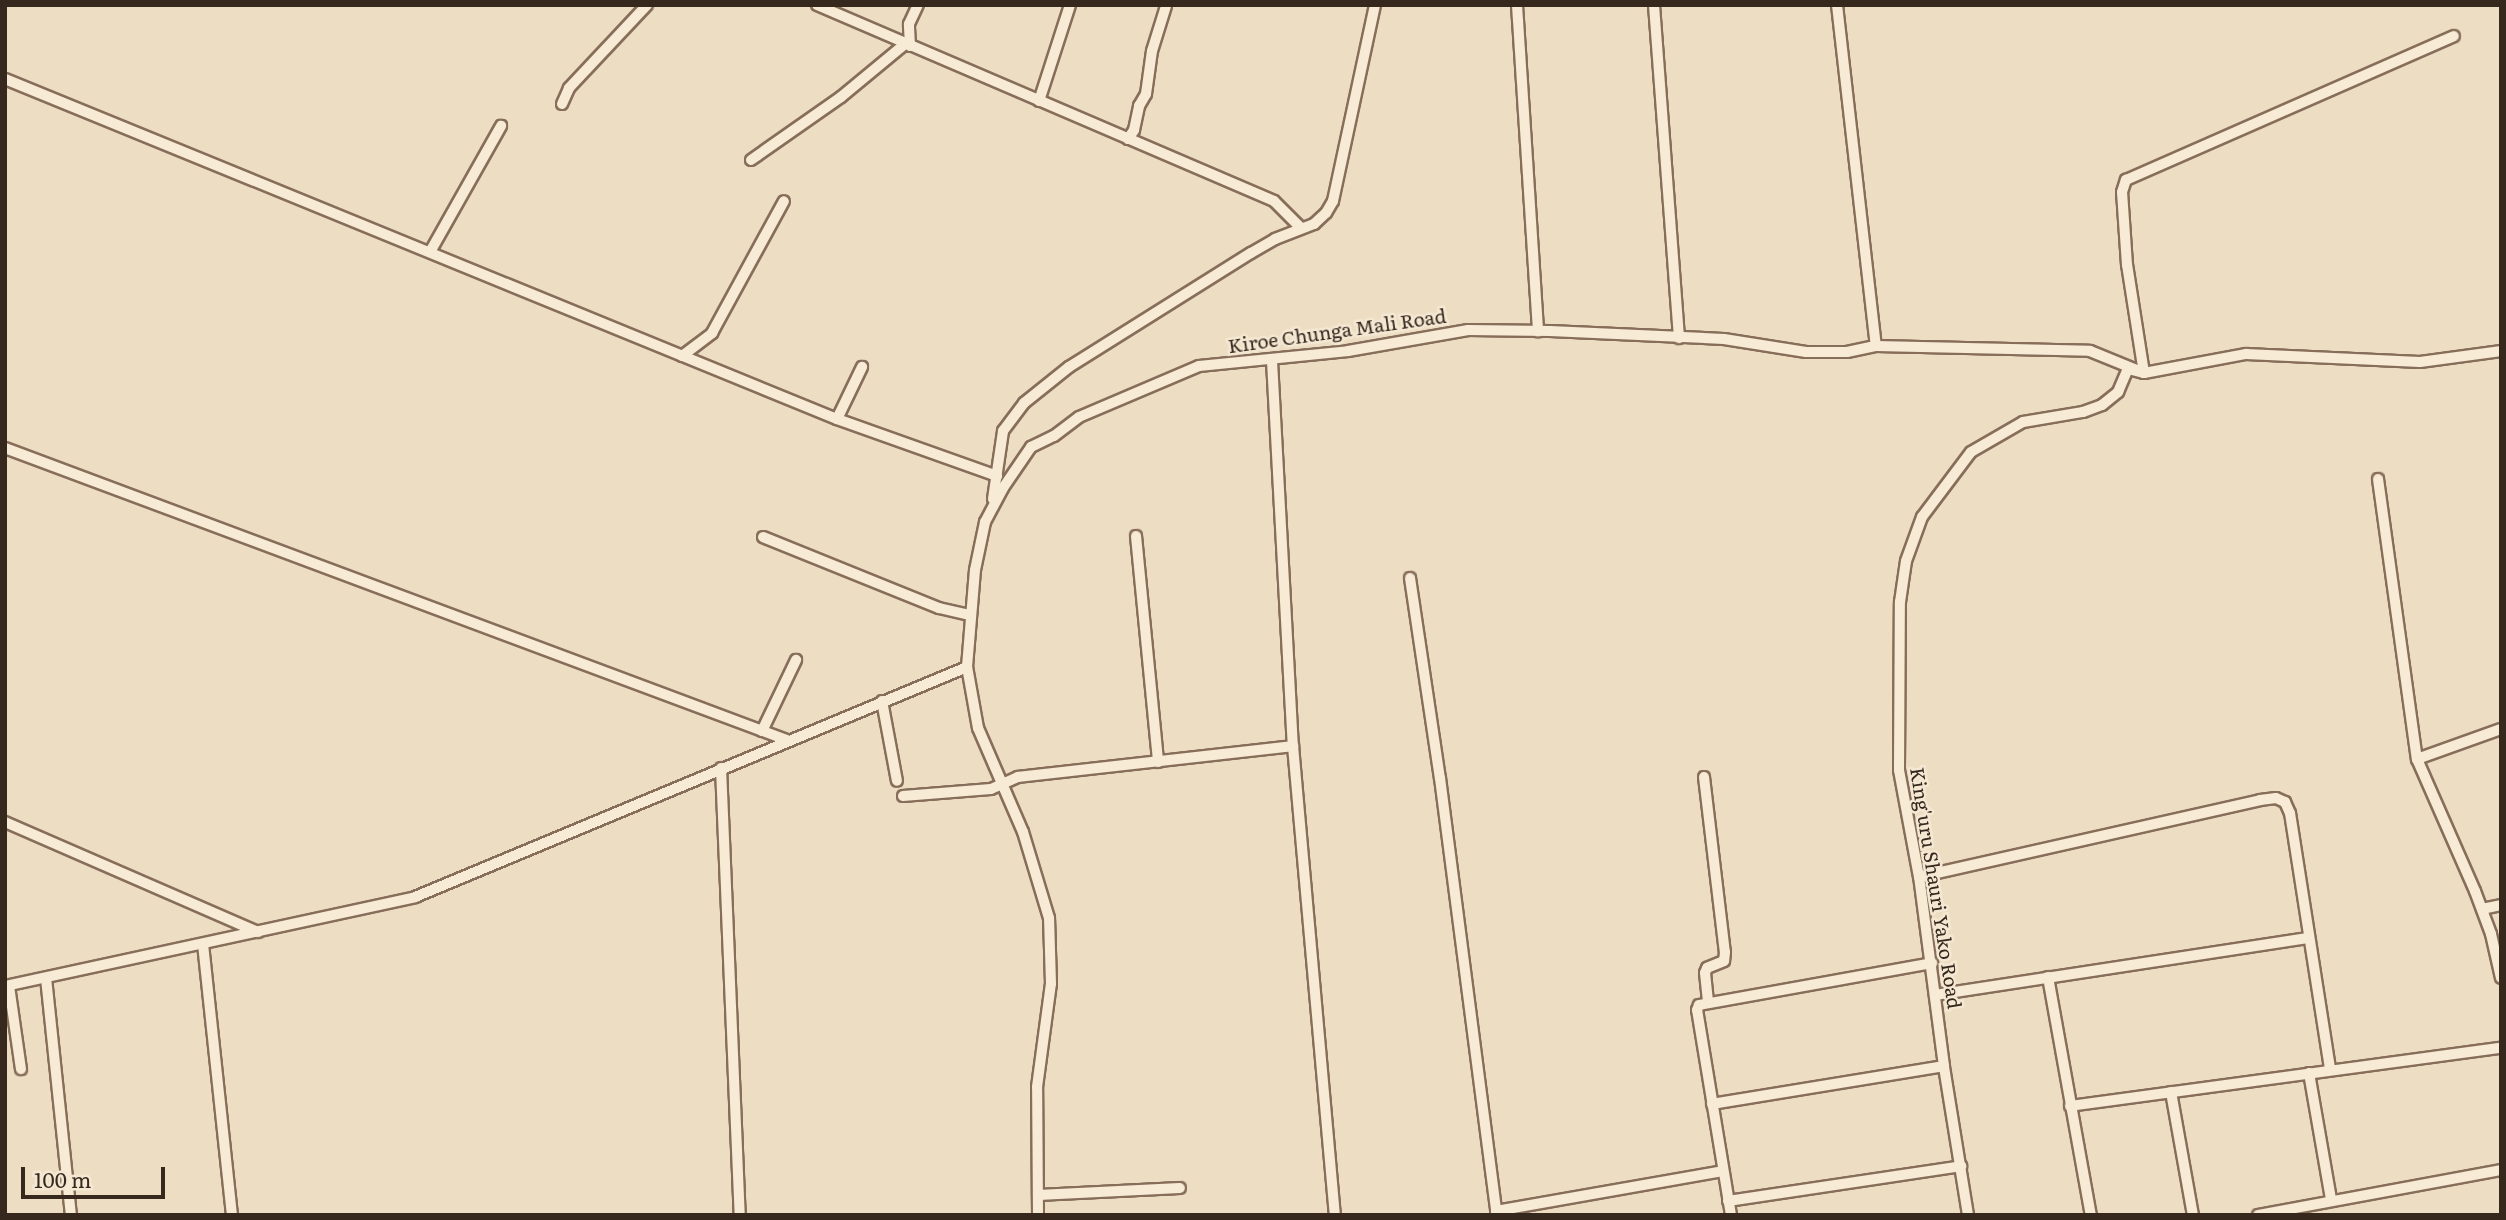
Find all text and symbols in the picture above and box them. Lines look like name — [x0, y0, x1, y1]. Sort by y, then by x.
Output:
street label: Kiroe Chunga Mali Road — [1226, 304, 1448, 358]
street label: King'uru Shauri Yako Road — [1906, 766, 1966, 1010]
scale bar — [24, 1154, 168, 1198]
text: 100 m — [34, 1163, 91, 1194]

